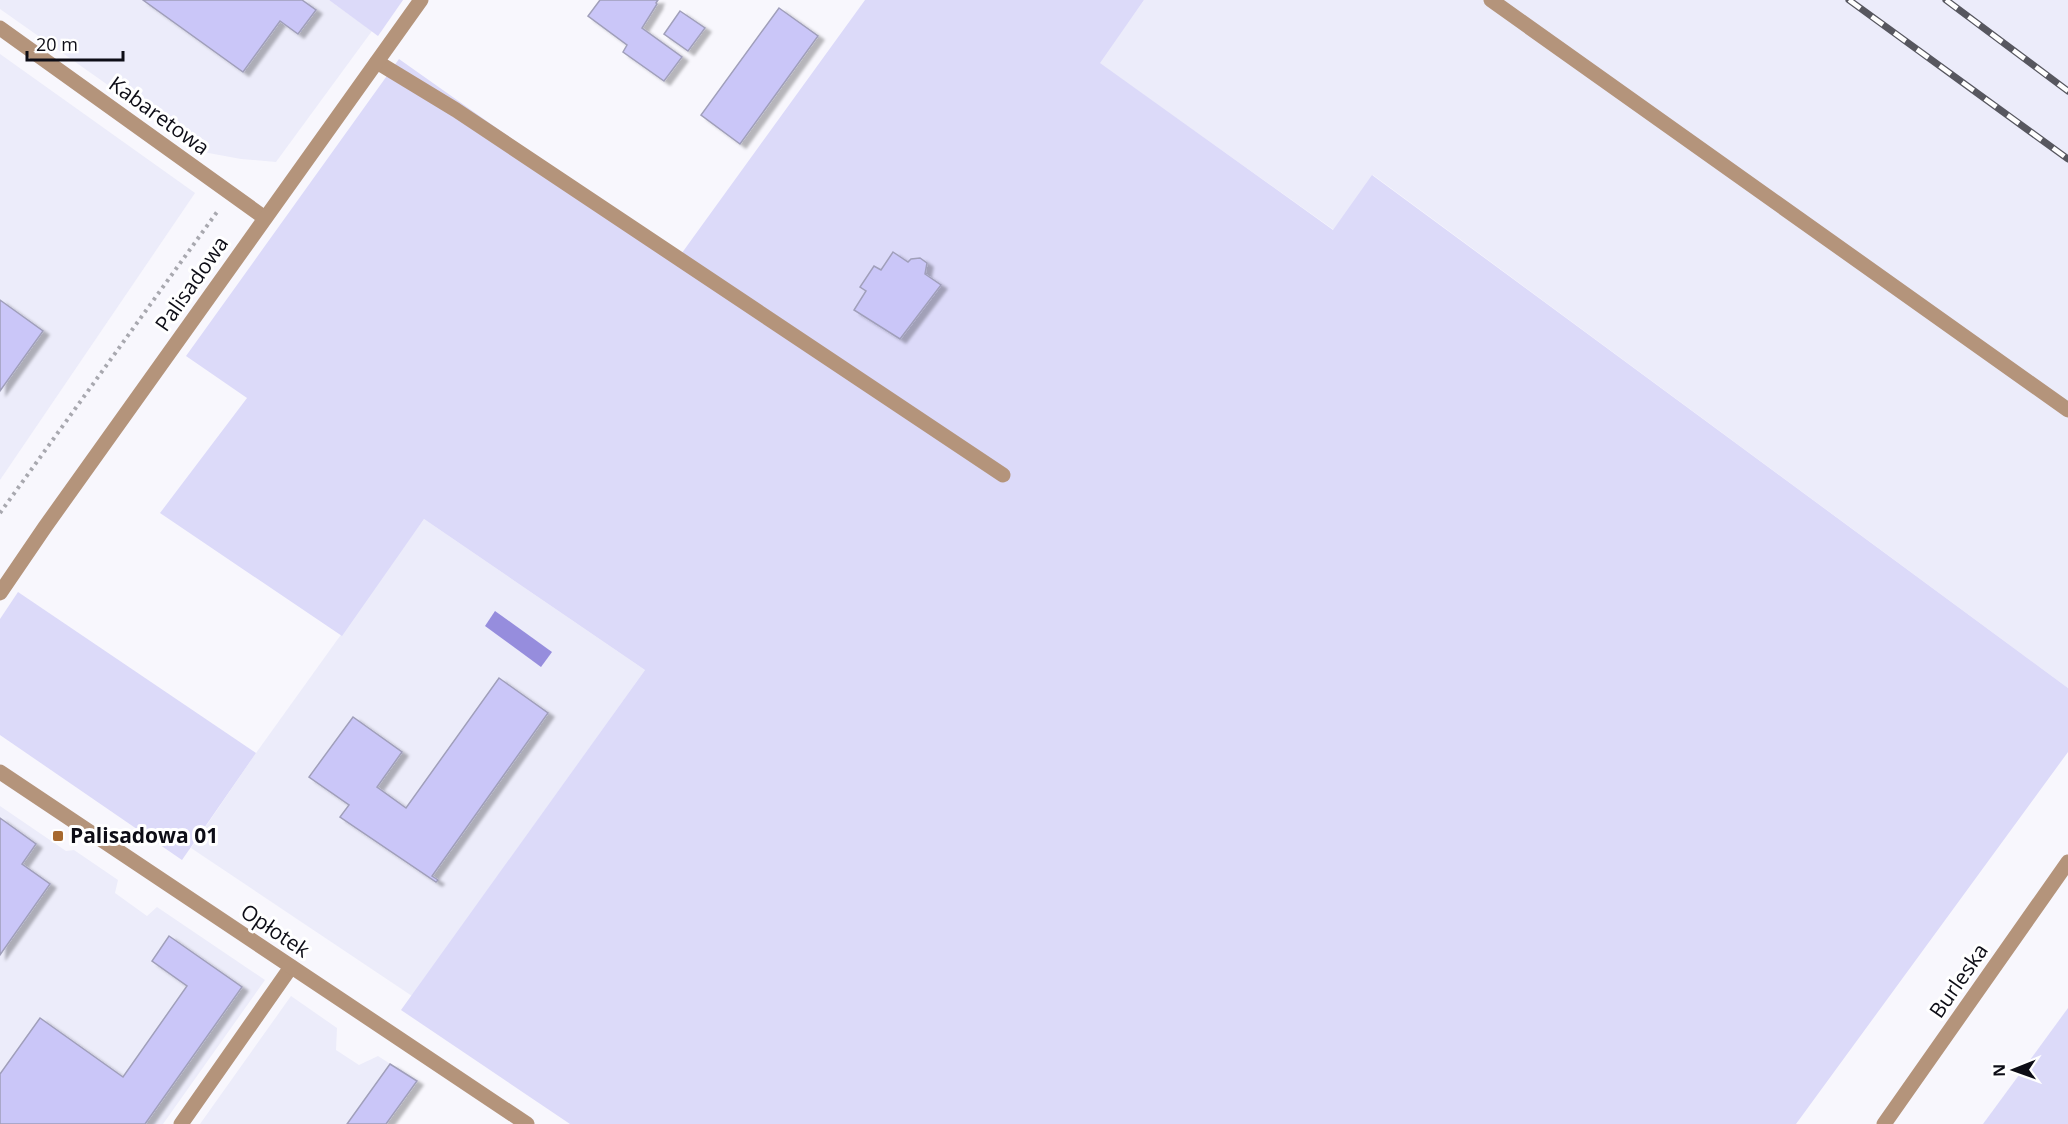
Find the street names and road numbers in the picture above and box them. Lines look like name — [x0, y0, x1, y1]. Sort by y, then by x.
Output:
street label: Kabaretowa — [104, 69, 215, 161]
street label: Palisadowa — [148, 230, 234, 337]
street label: Opłotek — [236, 897, 315, 963]
street label: Burleska — [1922, 938, 1994, 1023]

